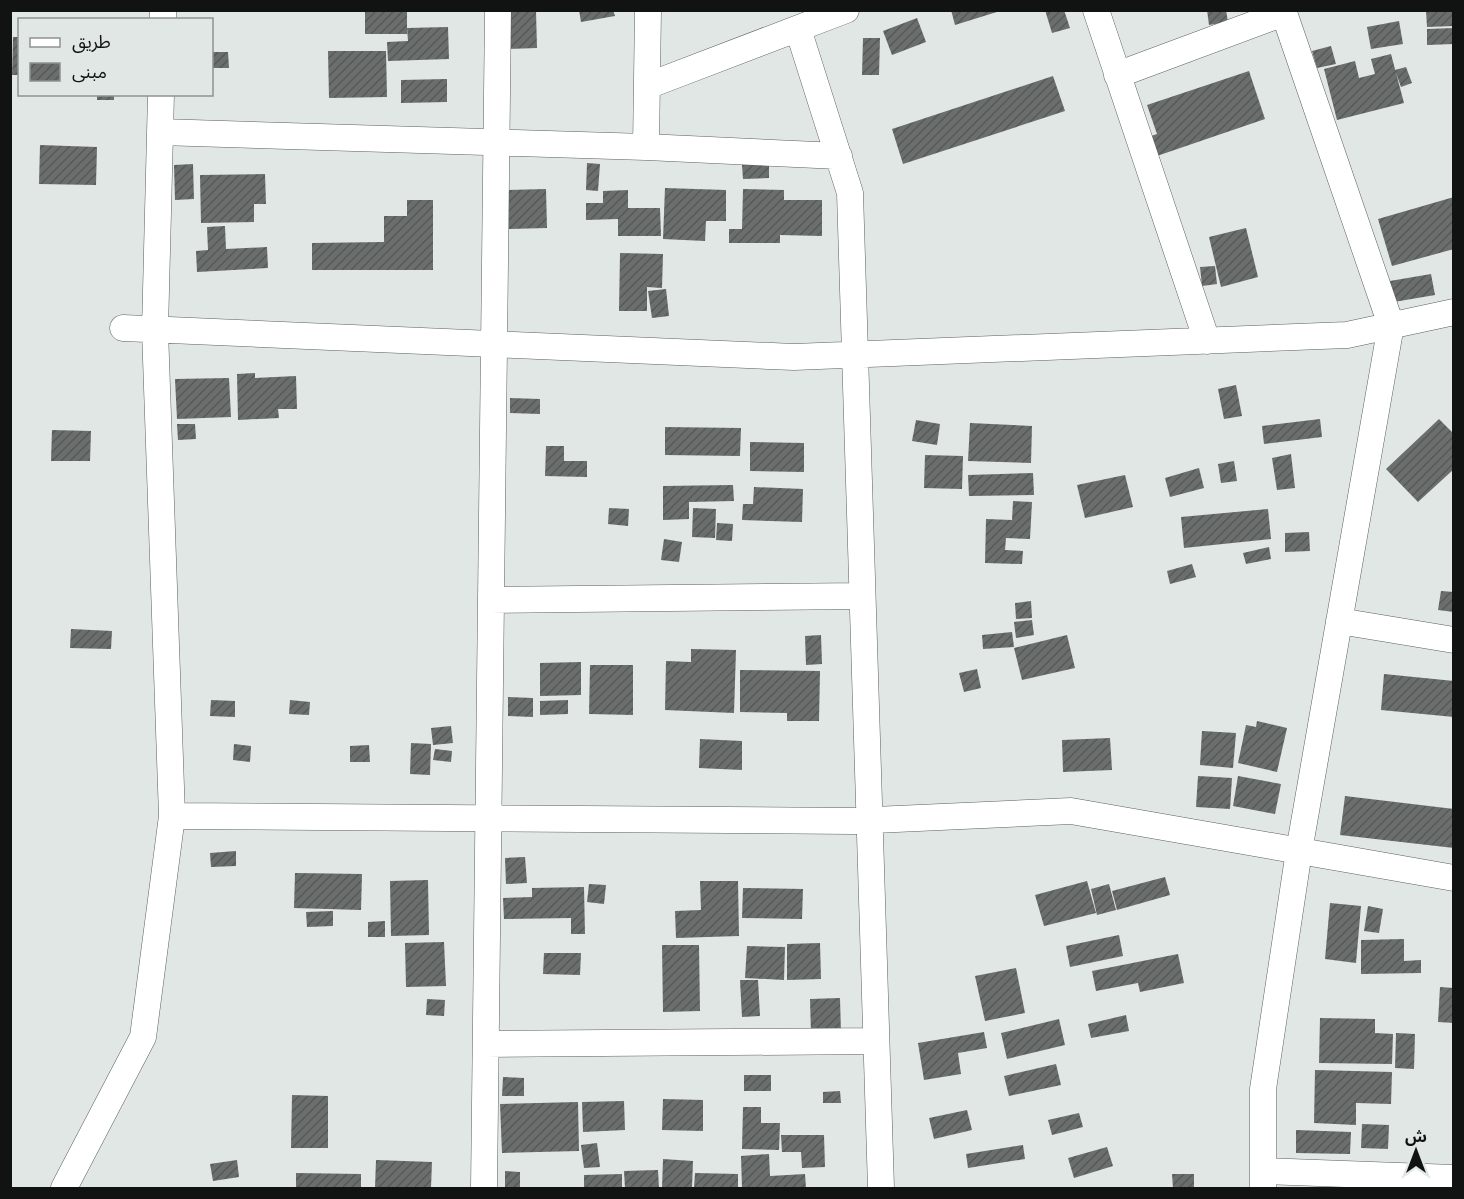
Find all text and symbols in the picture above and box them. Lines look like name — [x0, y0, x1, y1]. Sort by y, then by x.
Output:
legend — [18, 18, 213, 96]
text: طريق — [72, 30, 111, 53]
text: مبنى — [72, 60, 107, 83]
north arrow — [1386, 1121, 1446, 1181]
text: ش — [1405, 1126, 1427, 1146]

